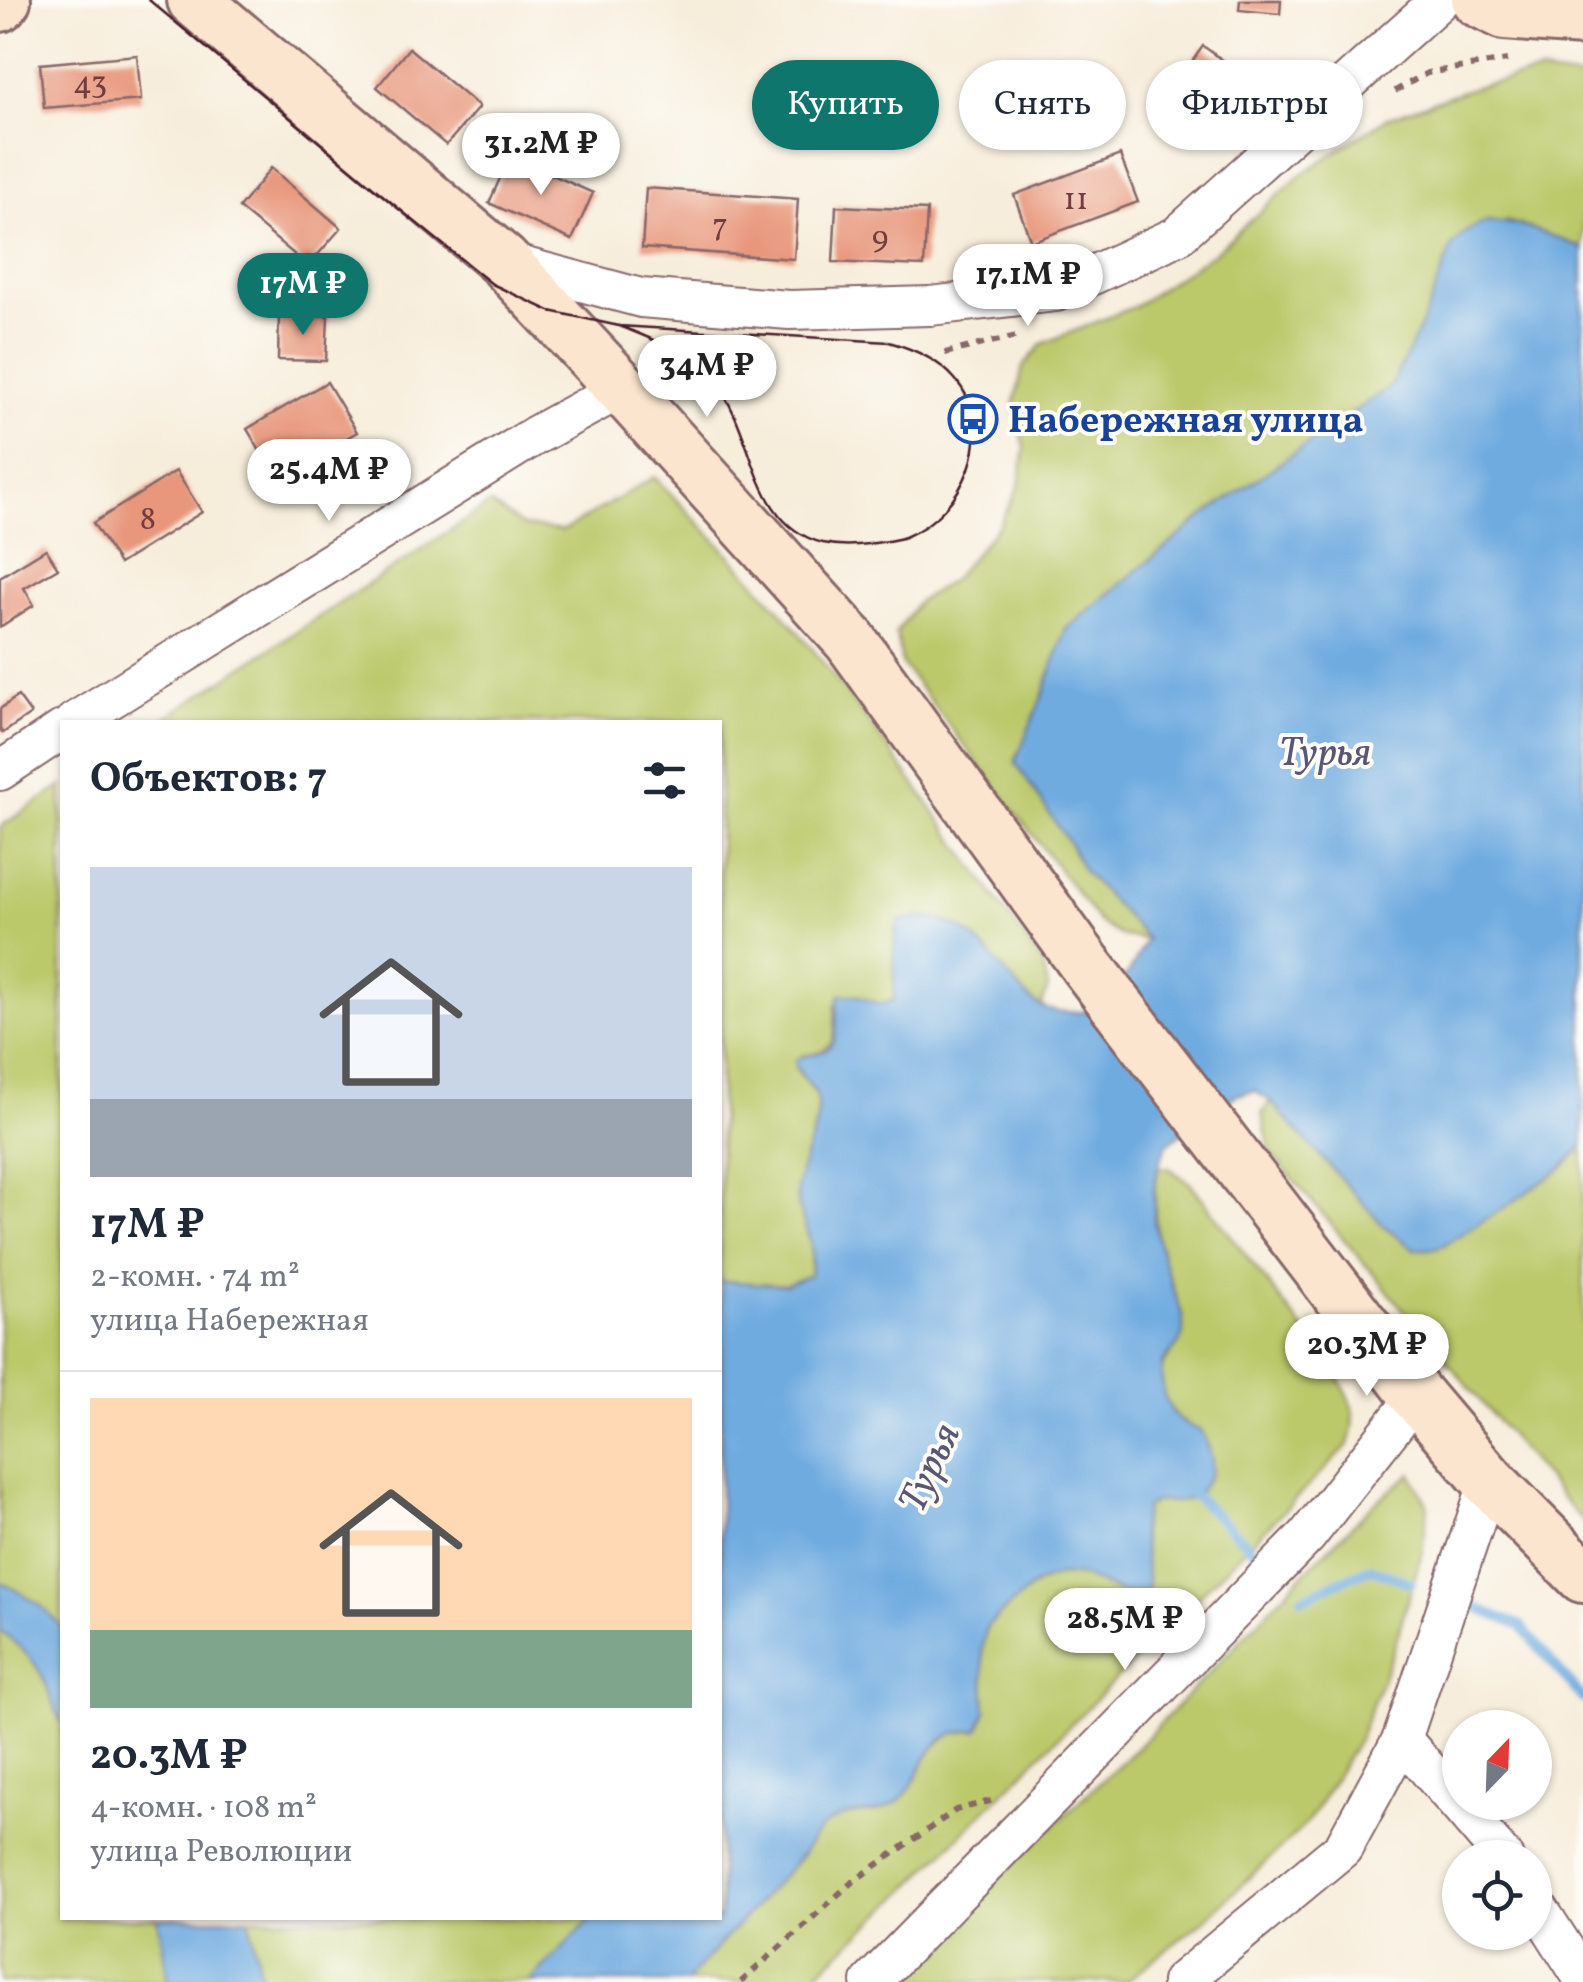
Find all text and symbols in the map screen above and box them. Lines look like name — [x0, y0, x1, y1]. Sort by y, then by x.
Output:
chip: Купить — [752, 60, 939, 150]
chip: Снять — [959, 60, 1126, 150]
chip: Фильтры — [1146, 60, 1363, 150]
house number: 43 — [73, 63, 107, 107]
pin: 31.2M ₽ — [449, 113, 633, 198]
text: 31.2M ₽ — [484, 123, 598, 167]
house number: 11 — [1064, 179, 1088, 223]
house number: 7 — [712, 205, 728, 249]
house number: 9 — [872, 217, 888, 261]
pin: 17.1M ₽ — [936, 244, 1120, 329]
pin: 17M ₽ — [233, 253, 373, 338]
text: 17.1M ₽ — [975, 254, 1081, 298]
text: 17M ₽ — [259, 263, 347, 307]
pin: 34M ₽ — [637, 335, 777, 420]
text: 34M ₽ — [660, 345, 754, 389]
bus stop icon: Набережная улица — [947, 393, 999, 445]
place label: Набережная улица — [1008, 396, 1363, 449]
pin: 25.4M ₽ — [237, 439, 421, 524]
text: 25.4M ₽ — [269, 449, 389, 493]
house number: 8 — [140, 499, 156, 543]
water label: Турья — [1279, 727, 1371, 783]
text: Объектов: 7 — [90, 751, 327, 810]
icon: filters — [637, 753, 692, 808]
icon: home — [301, 932, 481, 1112]
text: 17M ₽ — [90, 1197, 205, 1256]
text: 2-комн. · 74 m² — [90, 1256, 300, 1300]
text: улица Набережная — [90, 1300, 369, 1344]
pin: 20.3M ₽ — [1275, 1314, 1459, 1399]
text: 20.3M ₽ — [1307, 1324, 1427, 1368]
water label: Турья — [887, 1415, 976, 1522]
icon: home — [301, 1463, 481, 1643]
pin: 28.5M ₽ — [1033, 1588, 1217, 1673]
text: 28.5M ₽ — [1066, 1598, 1184, 1642]
north arrow — [1442, 1710, 1552, 1820]
map controls — [1442, 1710, 1552, 1950]
text: 20.3M ₽ — [90, 1728, 248, 1787]
text: 4-комн. · 108 m² — [90, 1787, 317, 1831]
text: улица Революции — [90, 1831, 352, 1875]
button: locate — [1442, 1840, 1552, 1950]

